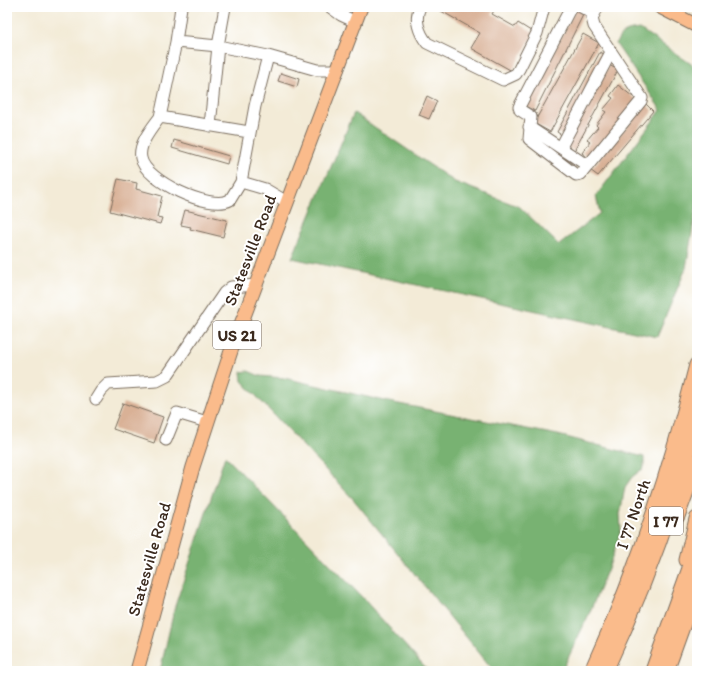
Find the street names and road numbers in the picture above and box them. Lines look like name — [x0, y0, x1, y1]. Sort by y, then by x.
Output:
street label: Statesville Road — [220, 191, 281, 309]
road number: US 21 — [213, 321, 261, 349]
street label: I 77 North — [612, 476, 654, 552]
street label: Statesville Road — [123, 499, 175, 618]
road number: I 77 — [649, 507, 683, 535]

